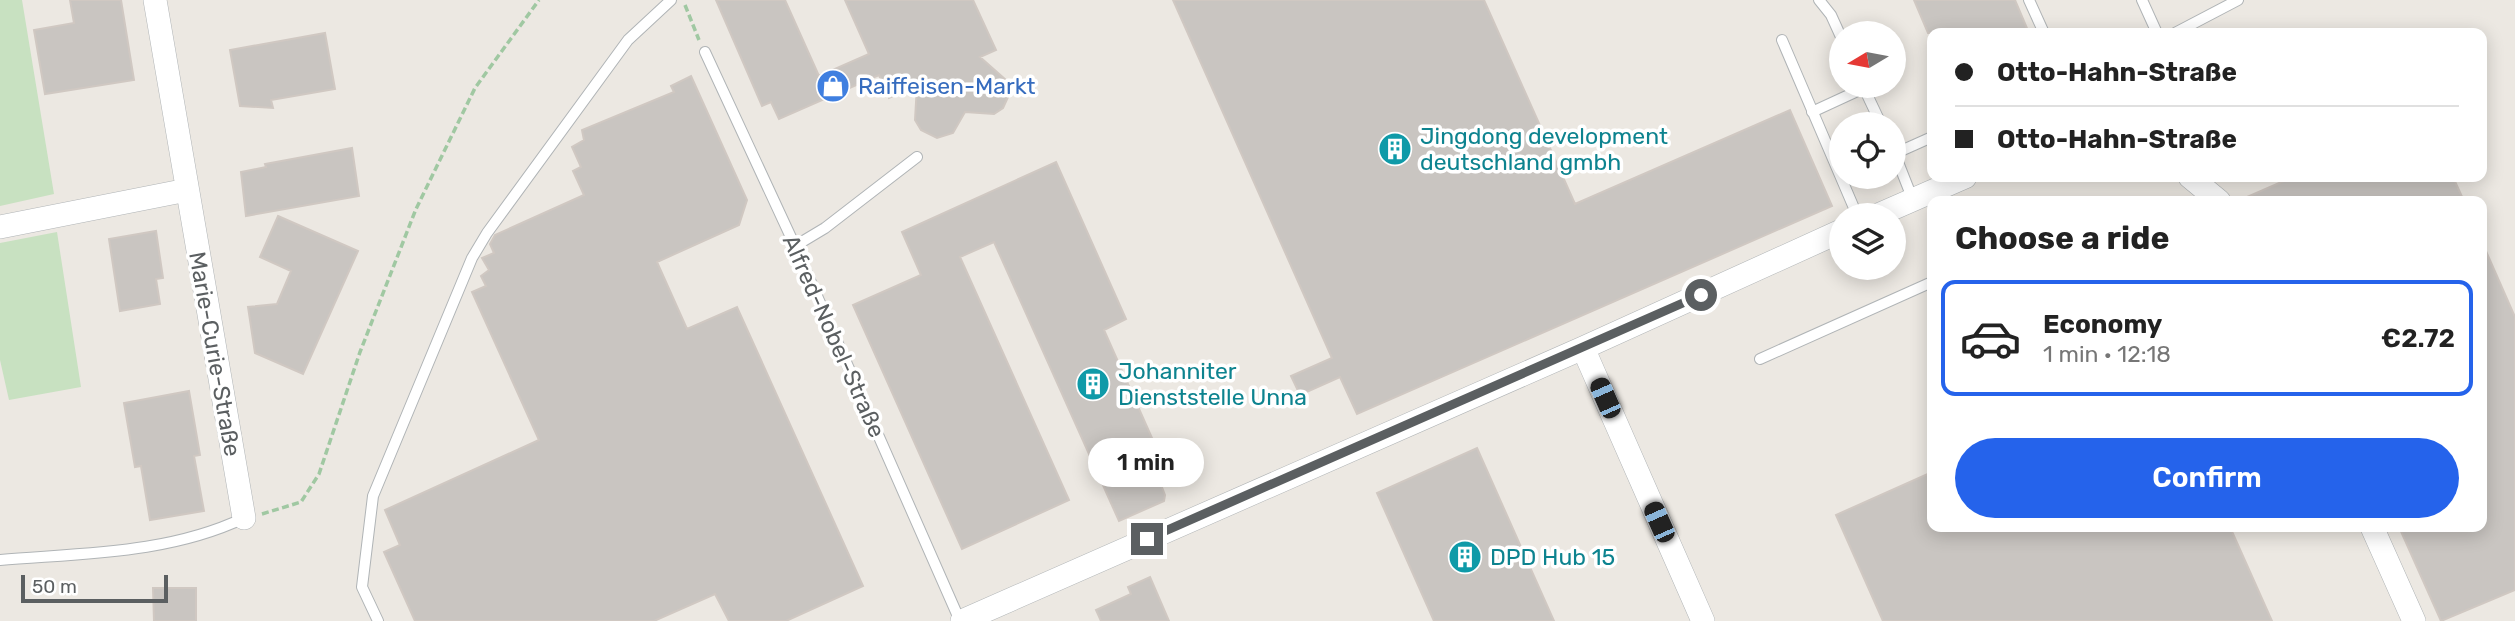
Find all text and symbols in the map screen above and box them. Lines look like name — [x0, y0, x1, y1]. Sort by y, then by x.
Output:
north arrow — [1829, 21, 1906, 98]
map controls — [1829, 21, 1906, 280]
text: Otto-Hahn-Straße — [1997, 57, 2237, 88]
shop icon: Raiffeisen-Markt — [814, 67, 852, 105]
place label: Raiffeisen-Markt — [858, 72, 1036, 100]
button: locate — [1829, 112, 1906, 189]
place label: Jingdong development deutschland gmbh — [1420, 122, 1668, 176]
text: Otto-Hahn-Straße — [1997, 124, 2237, 155]
building icon: Jingdong development deutschland gmbh — [1376, 130, 1414, 168]
button: layers — [1829, 203, 1906, 280]
text: Choose a ride — [1955, 219, 2169, 257]
street label: Alfred-Nobel-Straße — [777, 230, 891, 442]
street label: Marie-Curie-Straße — [183, 249, 247, 459]
route start — [1685, 279, 1717, 311]
icon: car — [1959, 307, 2022, 370]
text: Economy — [2043, 309, 2162, 340]
text: €2.72 — [2381, 323, 2455, 354]
text: 1 min · 12:18 — [2043, 340, 2171, 368]
place label: Johanniter Dienststelle Unna — [1118, 357, 1307, 411]
building icon: Johanniter Dienststelle Unna — [1074, 365, 1112, 403]
car — [1587, 375, 1624, 421]
callout: 1 min — [1089, 438, 1205, 486]
button: Confirm — [1955, 438, 2459, 518]
text: 1 min — [1117, 448, 1175, 476]
car — [1641, 499, 1678, 545]
route end — [1131, 523, 1163, 555]
building icon: DPD Hub 15 — [1446, 538, 1484, 576]
place label: DPD Hub 15 — [1490, 543, 1615, 571]
scale bar — [21, 572, 168, 604]
text: 50 m — [32, 575, 77, 598]

